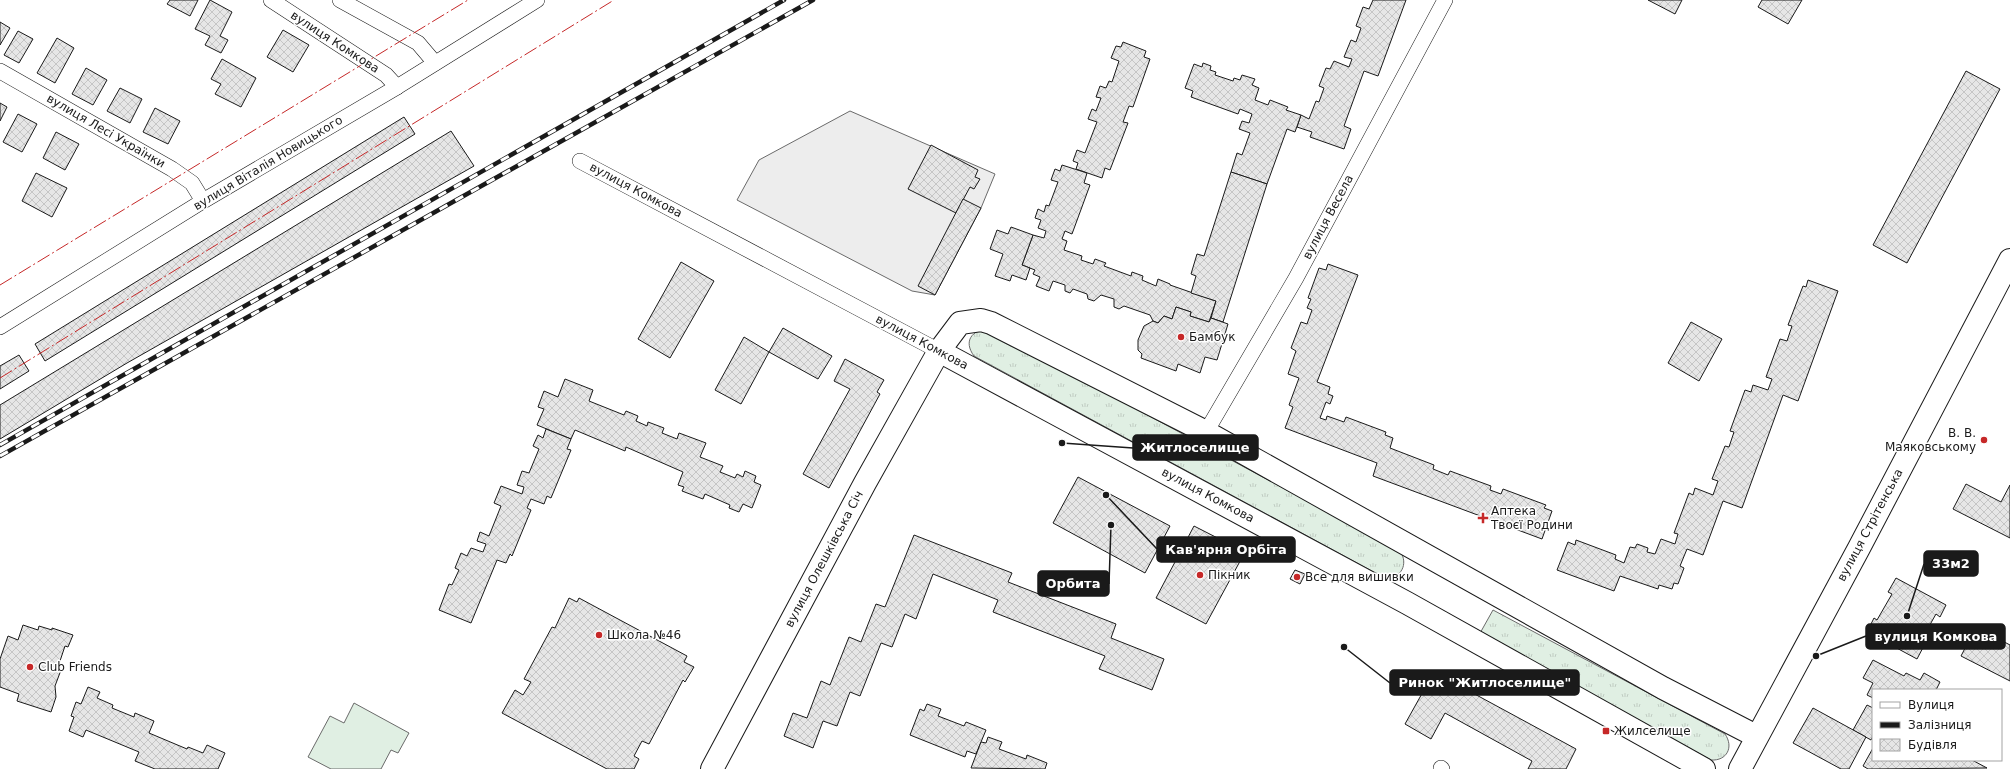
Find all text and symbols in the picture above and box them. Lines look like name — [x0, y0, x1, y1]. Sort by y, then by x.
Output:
street label: вулиця Комкова — [288, 8, 382, 76]
street label: вулиця Лесі Українки — [44, 91, 168, 171]
street label: вулиця Віталія Новицького — [191, 113, 345, 213]
street label: вулиця Комкова — [587, 160, 685, 220]
street label: вулиця Весела — [1300, 172, 1356, 262]
street label: вулиця Комкова — [873, 312, 971, 372]
place label: Бамбук — [1189, 330, 1235, 344]
marker: Бамбук — [1176, 332, 1186, 342]
place label: В. В. Маяковському — [1885, 426, 1976, 454]
callout: Житлоселище — [1133, 435, 1258, 460]
marker: В. В. Маяковському — [1979, 435, 1989, 445]
text: Житлоселище — [1140, 440, 1250, 455]
street label: вулиця Комкова — [1159, 465, 1257, 525]
street label: вулиця Стрітенська — [1834, 466, 1906, 584]
street label: вулиця Олешківська Січ — [782, 488, 866, 630]
place label: Аптека Твоєї Родини — [1490, 504, 1573, 532]
marker: Аптека Твоєї Родини — [1478, 513, 1488, 523]
callout: Кав'ярня Орбіта — [1157, 537, 1295, 562]
text: Кав'ярня Орбіта — [1165, 542, 1287, 557]
callout: 33м2 — [1924, 551, 1978, 576]
text: 33м2 — [1932, 556, 1970, 571]
place label: Пікник — [1208, 568, 1251, 582]
marker: Пікник — [1195, 570, 1205, 580]
place label: Все для вишивки — [1305, 570, 1414, 584]
callout: Орбита — [1038, 571, 1109, 596]
marker: Все для вишивки — [1292, 572, 1302, 582]
text: Орбита — [1046, 576, 1100, 591]
callout: вулиця Комкова — [1866, 624, 2005, 649]
place label: Школа №46 — [607, 628, 681, 642]
text: вулиця Комкова — [1875, 629, 1997, 644]
marker: Школа №46 — [594, 630, 604, 640]
place label: Club Friends — [38, 660, 112, 674]
marker: Club Friends — [25, 662, 35, 672]
callout: Ринок "Житлоселище" — [1390, 670, 1579, 695]
text: Ринок "Житлоселище" — [1399, 675, 1571, 690]
legend — [1872, 689, 2002, 761]
text: Вулиця — [1908, 698, 1954, 712]
text: Залізниця — [1908, 718, 1971, 732]
place label: Жилселище — [1614, 724, 1691, 738]
marker: Жилселище — [1601, 726, 1611, 736]
text: Будівля — [1908, 738, 1957, 752]

